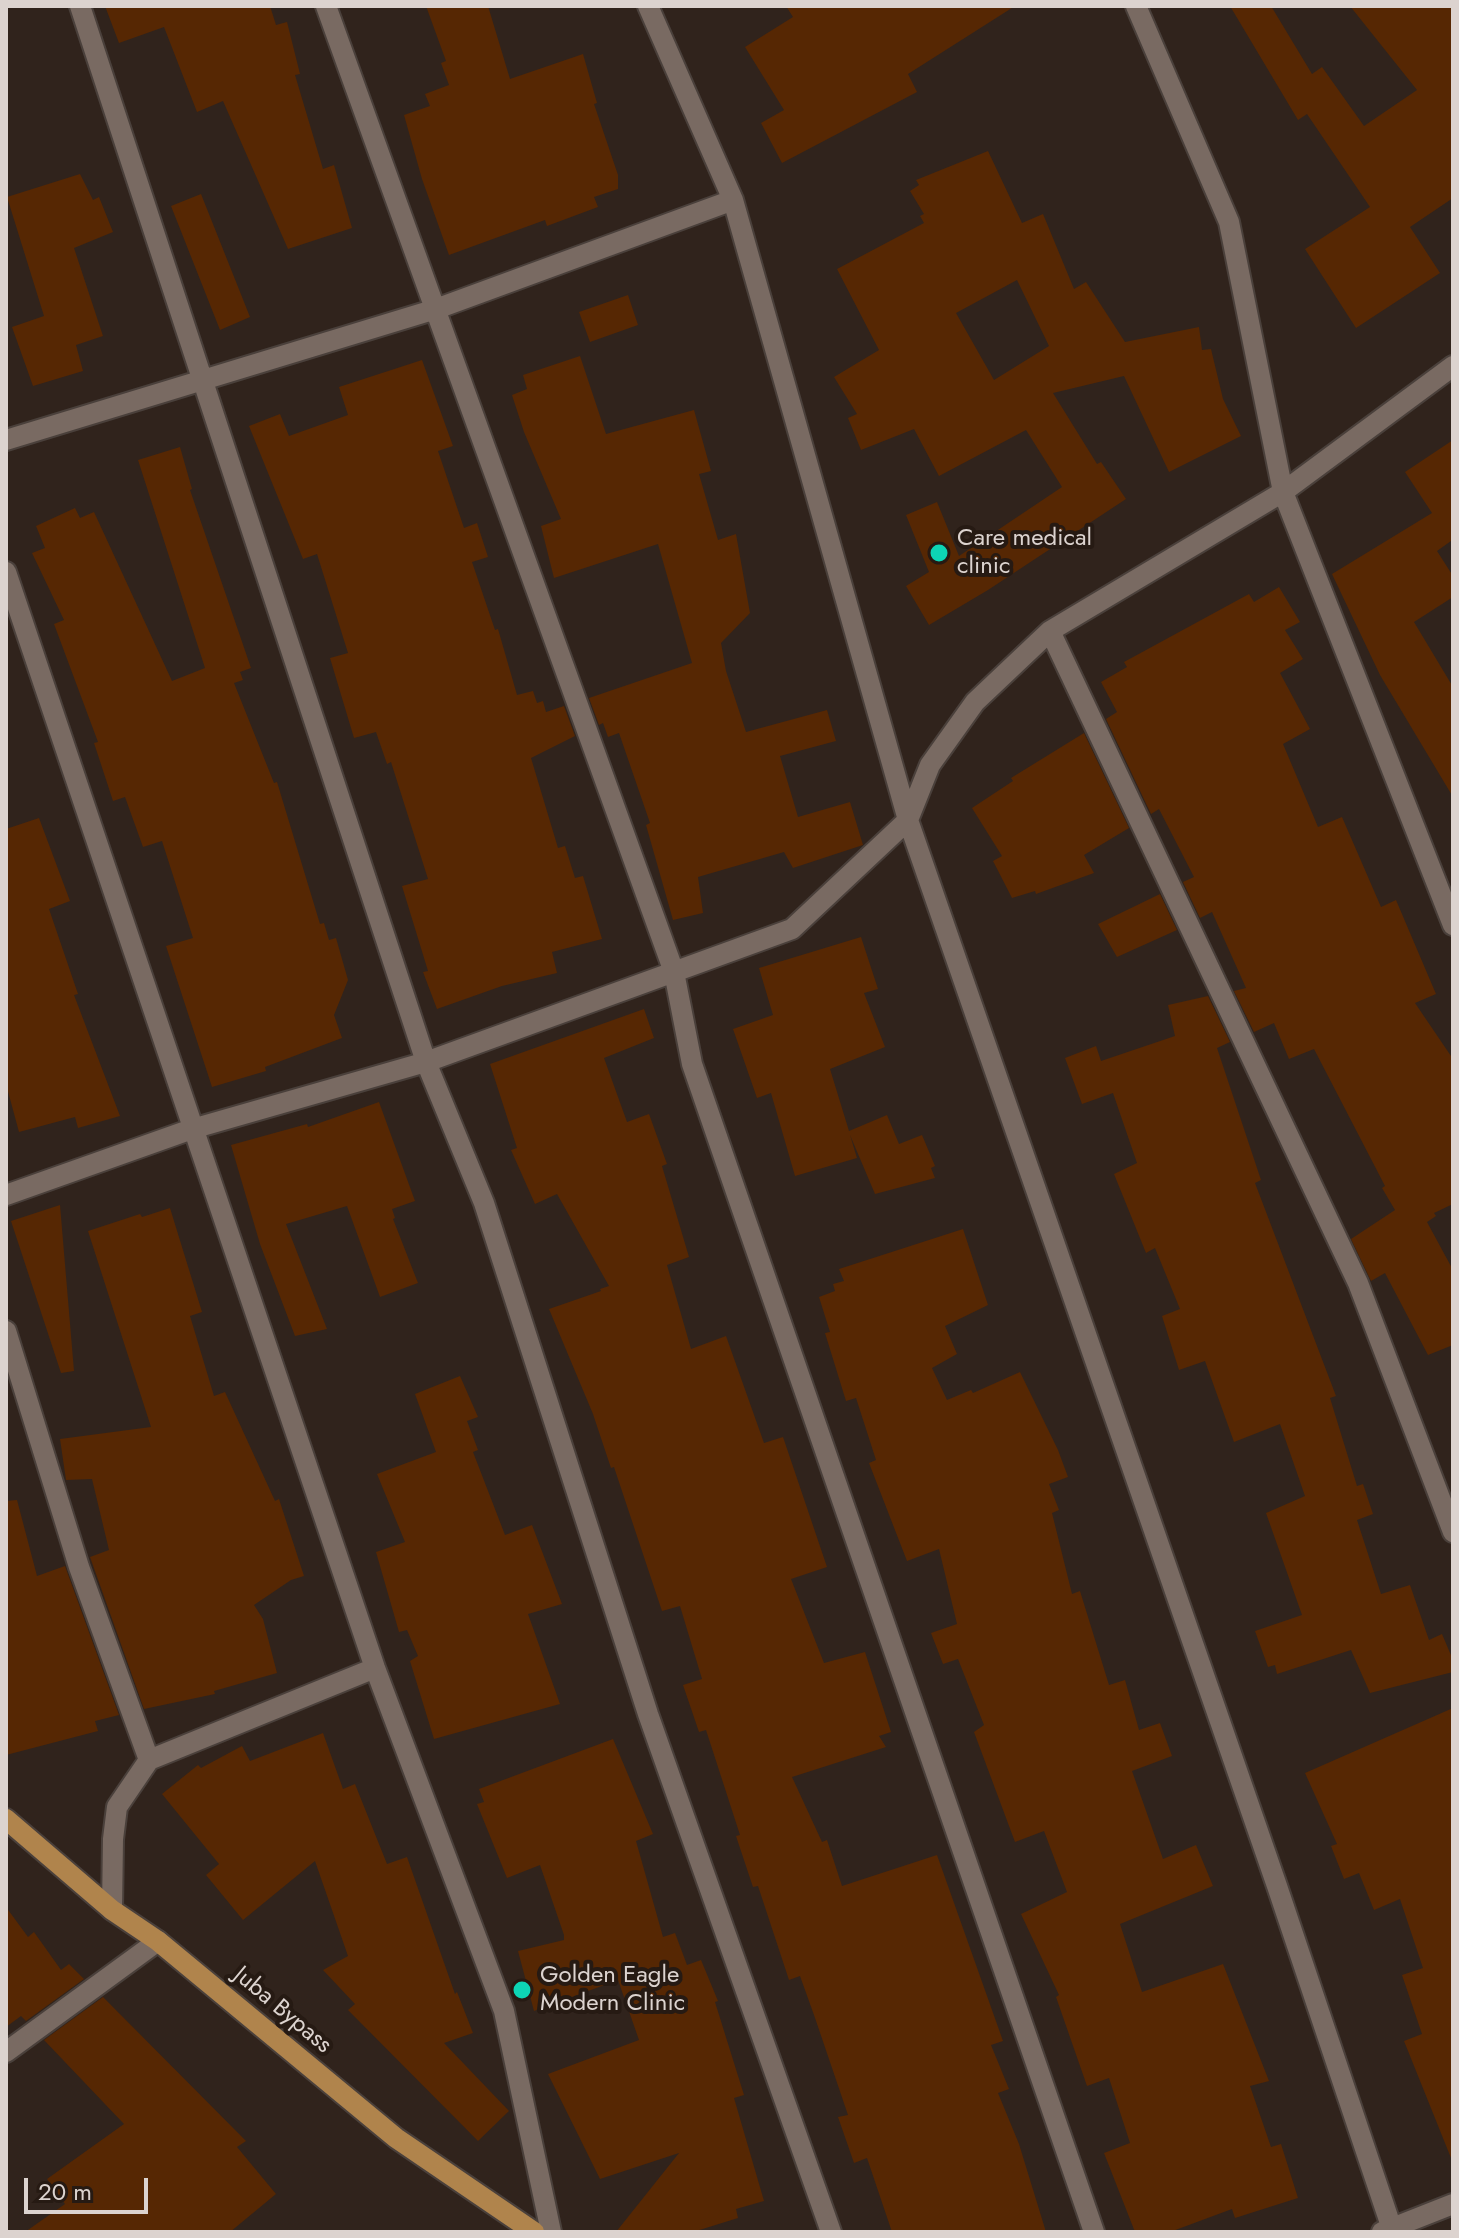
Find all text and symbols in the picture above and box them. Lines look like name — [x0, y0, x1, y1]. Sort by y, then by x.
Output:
place label: Care medical clinic — [957, 525, 1092, 581]
marker: Care medical clinic — [928, 542, 950, 564]
street label: Juba Bypass — [227, 1962, 337, 2060]
place label: Golden Eagle Modern Clinic — [540, 1962, 685, 2018]
marker: Golden Eagle Modern Clinic — [511, 1979, 533, 2001]
scale bar — [28, 2162, 152, 2212]
text: 20 m — [38, 2174, 92, 2209]

